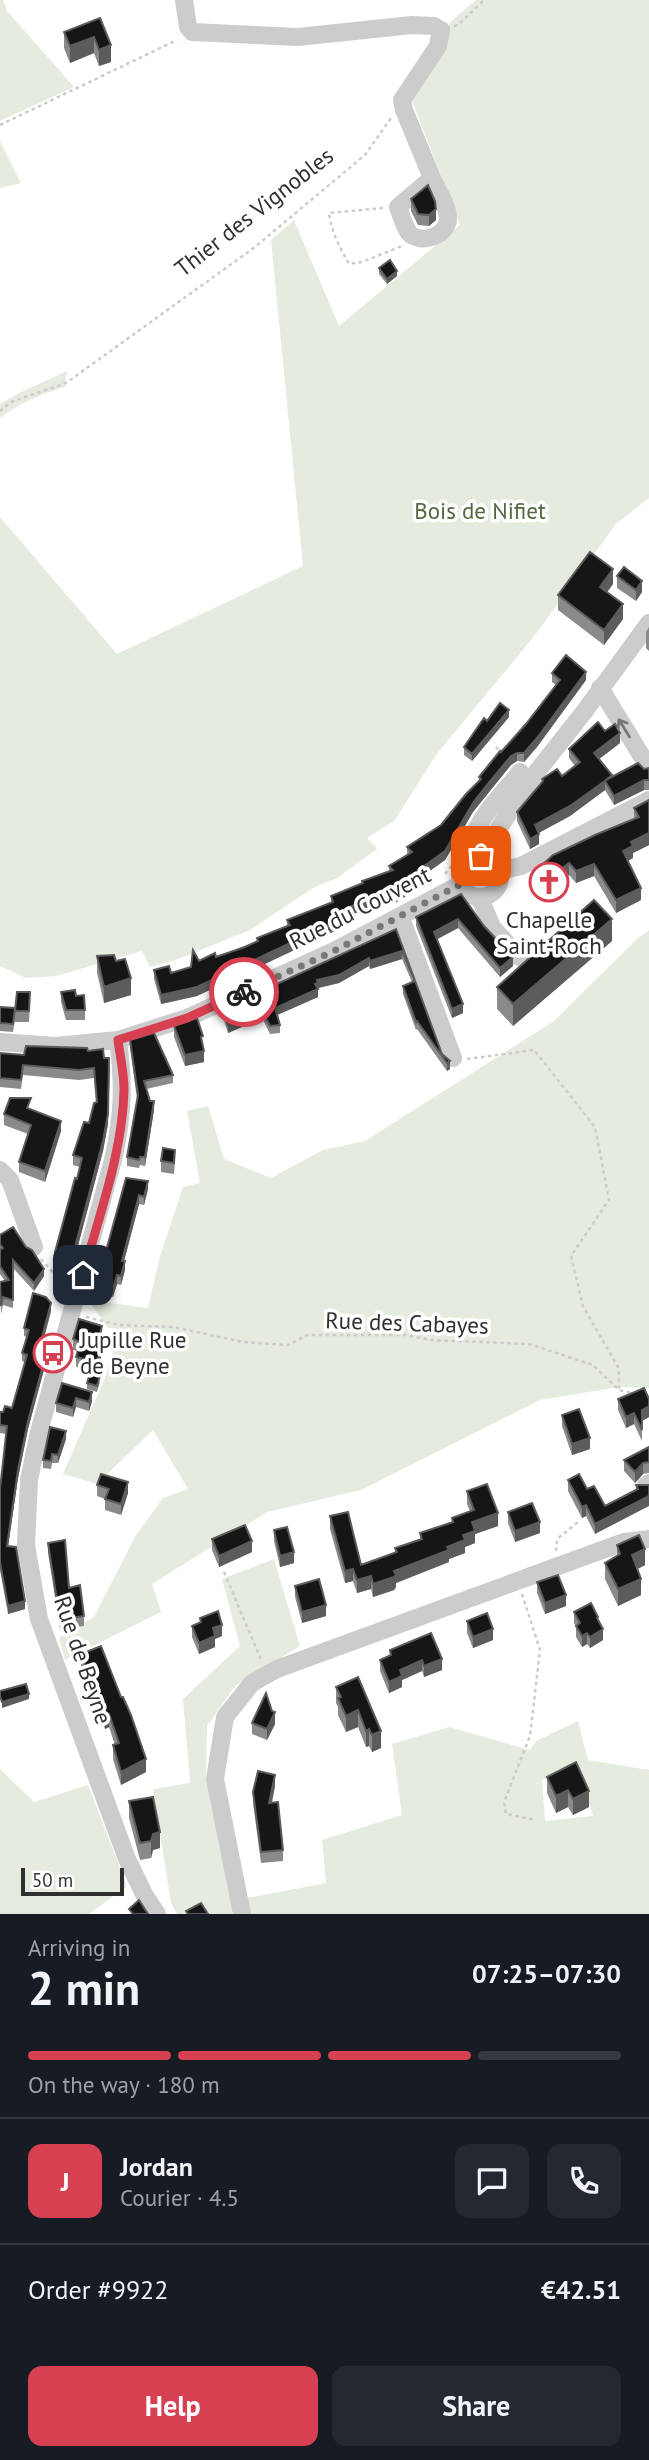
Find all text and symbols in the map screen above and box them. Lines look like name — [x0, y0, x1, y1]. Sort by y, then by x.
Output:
street label: Thier des Vignobles — [169, 141, 339, 283]
park label: Bois de Nifiet — [414, 496, 546, 525]
one-way arrow — [617, 719, 631, 739]
pin — [451, 826, 511, 886]
icon: bag — [462, 837, 500, 875]
street label: Rue du Couvent — [284, 859, 435, 956]
church icon: Chapelle Saint-Roch — [528, 861, 570, 903]
place label: Chapelle Saint-Roch — [496, 905, 602, 960]
courier — [209, 957, 279, 1027]
icon: bike — [225, 973, 263, 1011]
pin — [53, 1245, 113, 1305]
icon: home — [64, 1256, 102, 1294]
street label: Rue des Cabayes — [325, 1305, 489, 1340]
place label: Jupille Rue de Beyne — [79, 1325, 187, 1380]
bus stop icon: Jupille Rue de Beyne — [32, 1332, 74, 1374]
street label: Rue de Beyne — [48, 1592, 119, 1728]
scale bar — [21, 1865, 124, 1897]
text: 50 m — [32, 1868, 73, 1892]
text: Arriving in — [28, 1933, 130, 1962]
text: 07:25–07:30 — [472, 1957, 621, 1990]
text: 2 min — [28, 1958, 140, 2018]
text: On the way · 180 m — [28, 2070, 220, 2099]
button: chat — [455, 2144, 529, 2218]
button: phone — [547, 2144, 621, 2218]
text: Jordan — [120, 2150, 193, 2183]
text: J — [61, 2165, 69, 2198]
text: Courier · 4.5 — [120, 2183, 239, 2212]
text: Order #9922 — [28, 2273, 168, 2306]
text: €42.51 — [541, 2273, 621, 2306]
button: Help — [28, 2366, 318, 2446]
button: Share — [332, 2366, 621, 2446]

